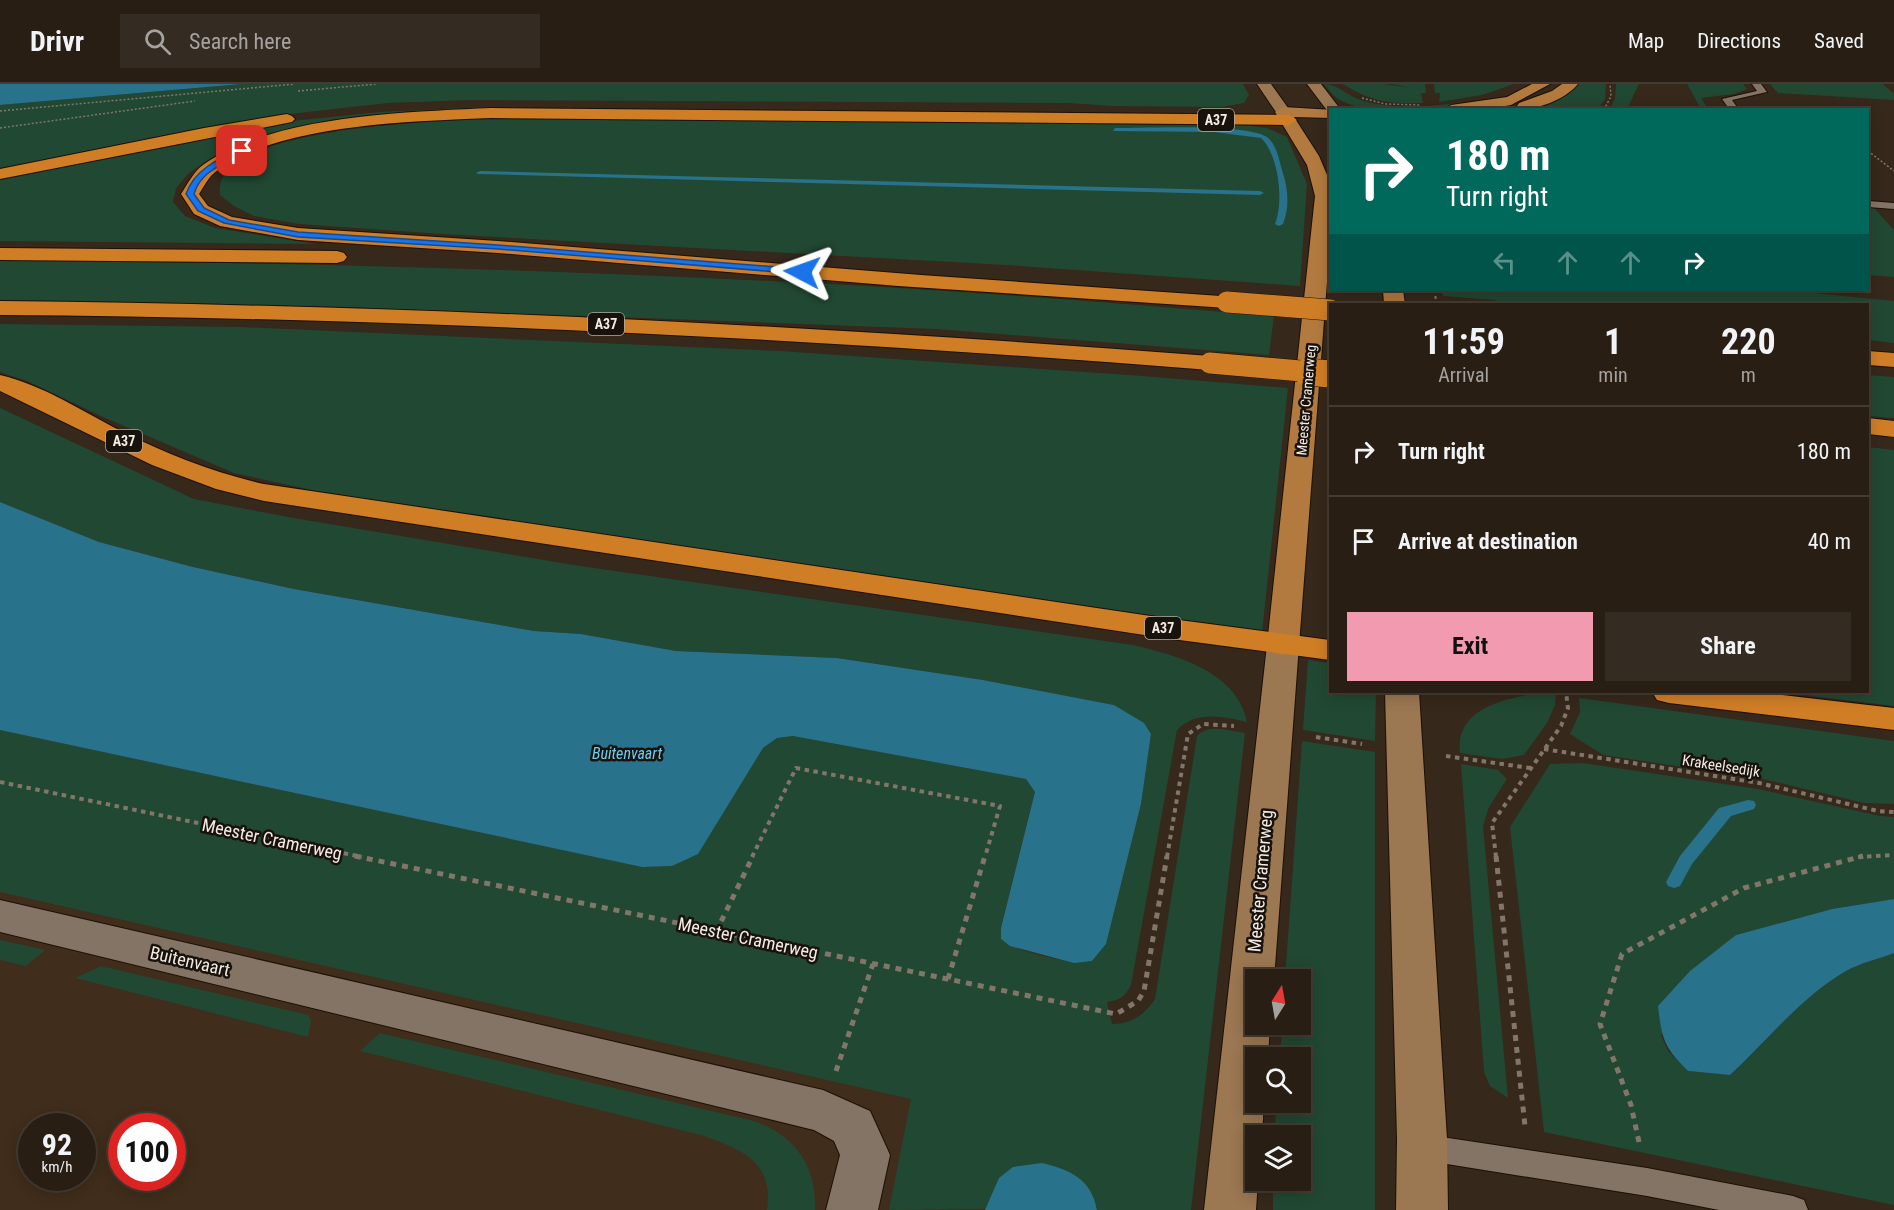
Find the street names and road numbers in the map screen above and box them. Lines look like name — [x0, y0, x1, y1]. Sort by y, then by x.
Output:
road number: A37 — [1198, 109, 1234, 131]
road number: A37 — [588, 313, 624, 335]
street label: Meester Cramerweg — [1293, 344, 1319, 456]
road number: A37 — [106, 430, 142, 452]
road number: A37 — [1145, 617, 1181, 639]
street label: Krakeelsedijk — [1681, 751, 1761, 781]
street label: Meester Cramerweg — [1243, 809, 1277, 953]
street label: Meester Cramerweg — [200, 814, 344, 864]
street label: Meester Cramerweg — [676, 913, 820, 963]
street label: Buitenvaart — [148, 942, 232, 980]

